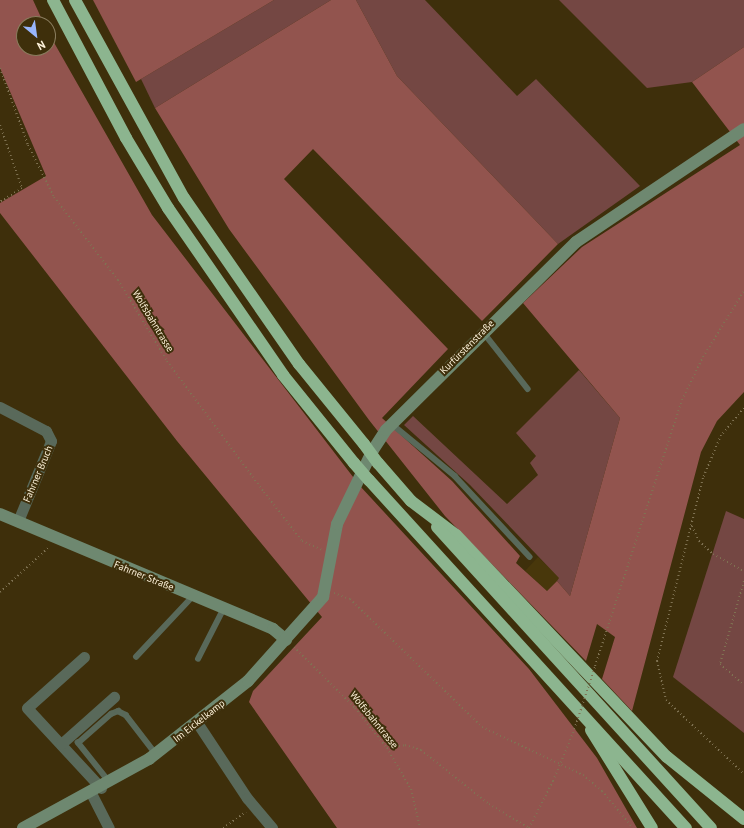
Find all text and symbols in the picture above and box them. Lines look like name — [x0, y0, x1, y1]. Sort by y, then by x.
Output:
north arrow — [16, 16, 56, 56]
text: N — [35, 38, 48, 53]
street label: Wolfsbahntrasse — [130, 288, 176, 354]
street label: Kurfürstenstraße — [437, 317, 497, 377]
street label: Fahrner Bruch — [21, 444, 55, 504]
street label: Fahrner Straße — [112, 559, 176, 593]
street label: Wolfsbahntrasse — [347, 689, 401, 751]
street label: Im Eickelkamp — [171, 697, 227, 745]

